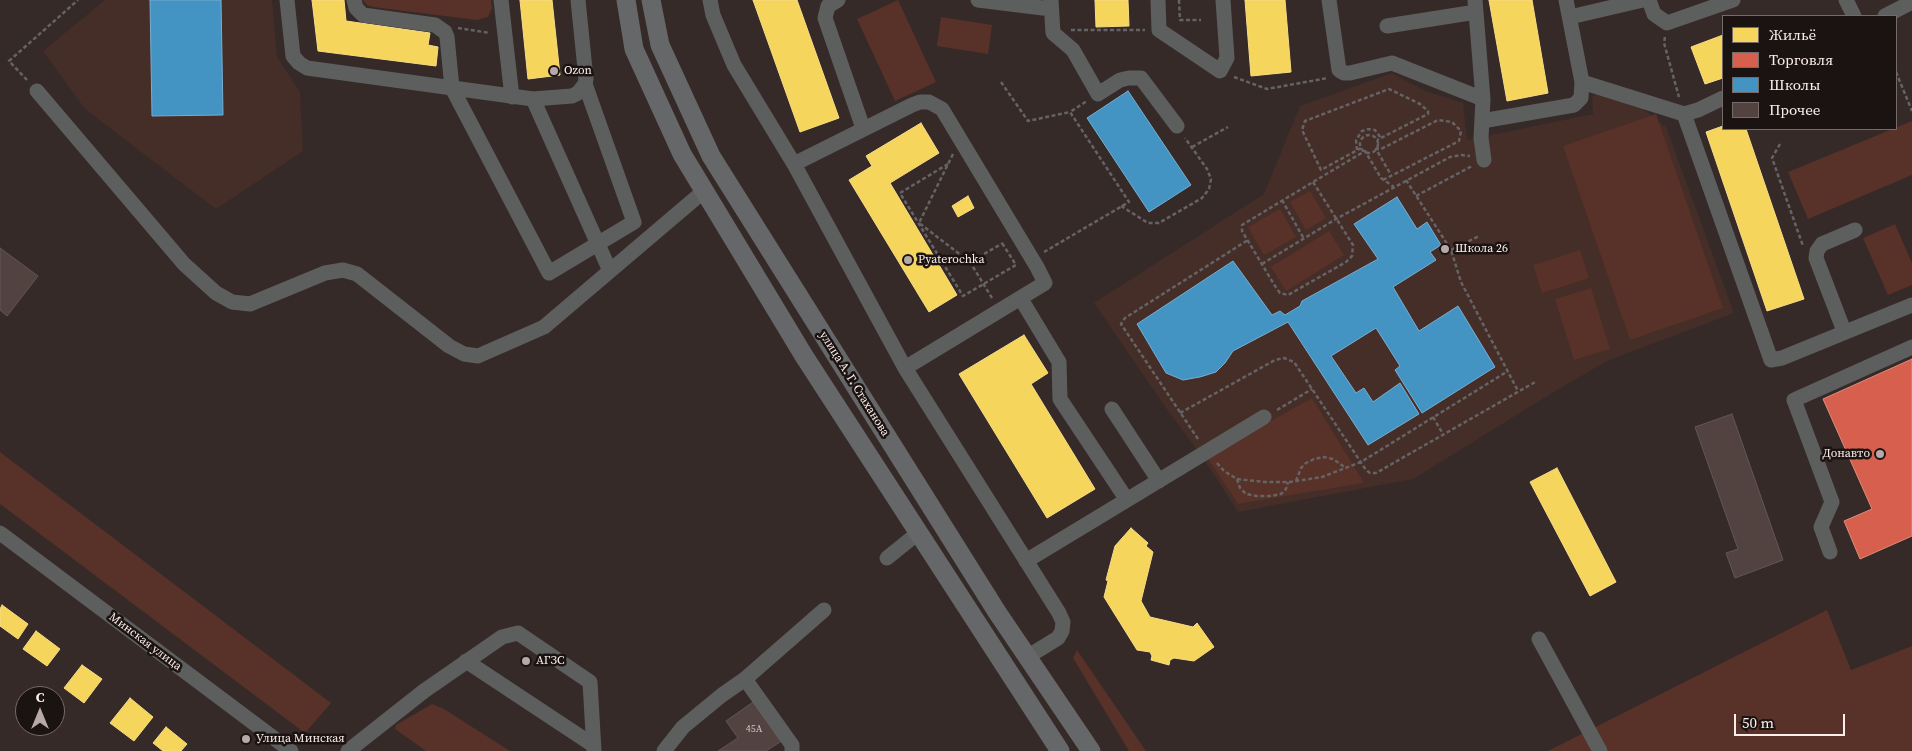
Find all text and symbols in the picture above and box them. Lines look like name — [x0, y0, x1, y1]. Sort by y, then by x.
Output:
legend — [1722, 15, 1897, 130]
text: Жильё — [1769, 24, 1816, 45]
text: Торговля — [1769, 49, 1833, 70]
place label: Ozon — [564, 64, 592, 78]
marker: Ozon — [548, 65, 560, 77]
text: Школы — [1769, 74, 1820, 95]
text: Прочее — [1769, 99, 1820, 120]
place label: Школа 26 — [1455, 242, 1508, 256]
marker: Школа 26 — [1439, 243, 1451, 255]
place label: Pyaterochka — [918, 253, 985, 267]
marker: Pyaterochka — [902, 254, 914, 266]
street label: улица А. Г. Стаханова — [816, 329, 892, 439]
place label: Донавто — [1822, 447, 1870, 461]
marker: Донавто — [1874, 448, 1886, 460]
street label: Минская улица — [106, 610, 184, 674]
place label: АГЗС — [536, 654, 565, 668]
marker: АГЗС — [520, 655, 532, 667]
north arrow — [15, 686, 65, 736]
text: С — [36, 687, 44, 707]
scale bar — [1737, 704, 1848, 736]
text: 50 m — [1742, 712, 1774, 733]
house number: 45А — [746, 723, 762, 735]
place label: Улица Минская — [256, 732, 345, 746]
marker: Улица Минская — [240, 733, 252, 745]

